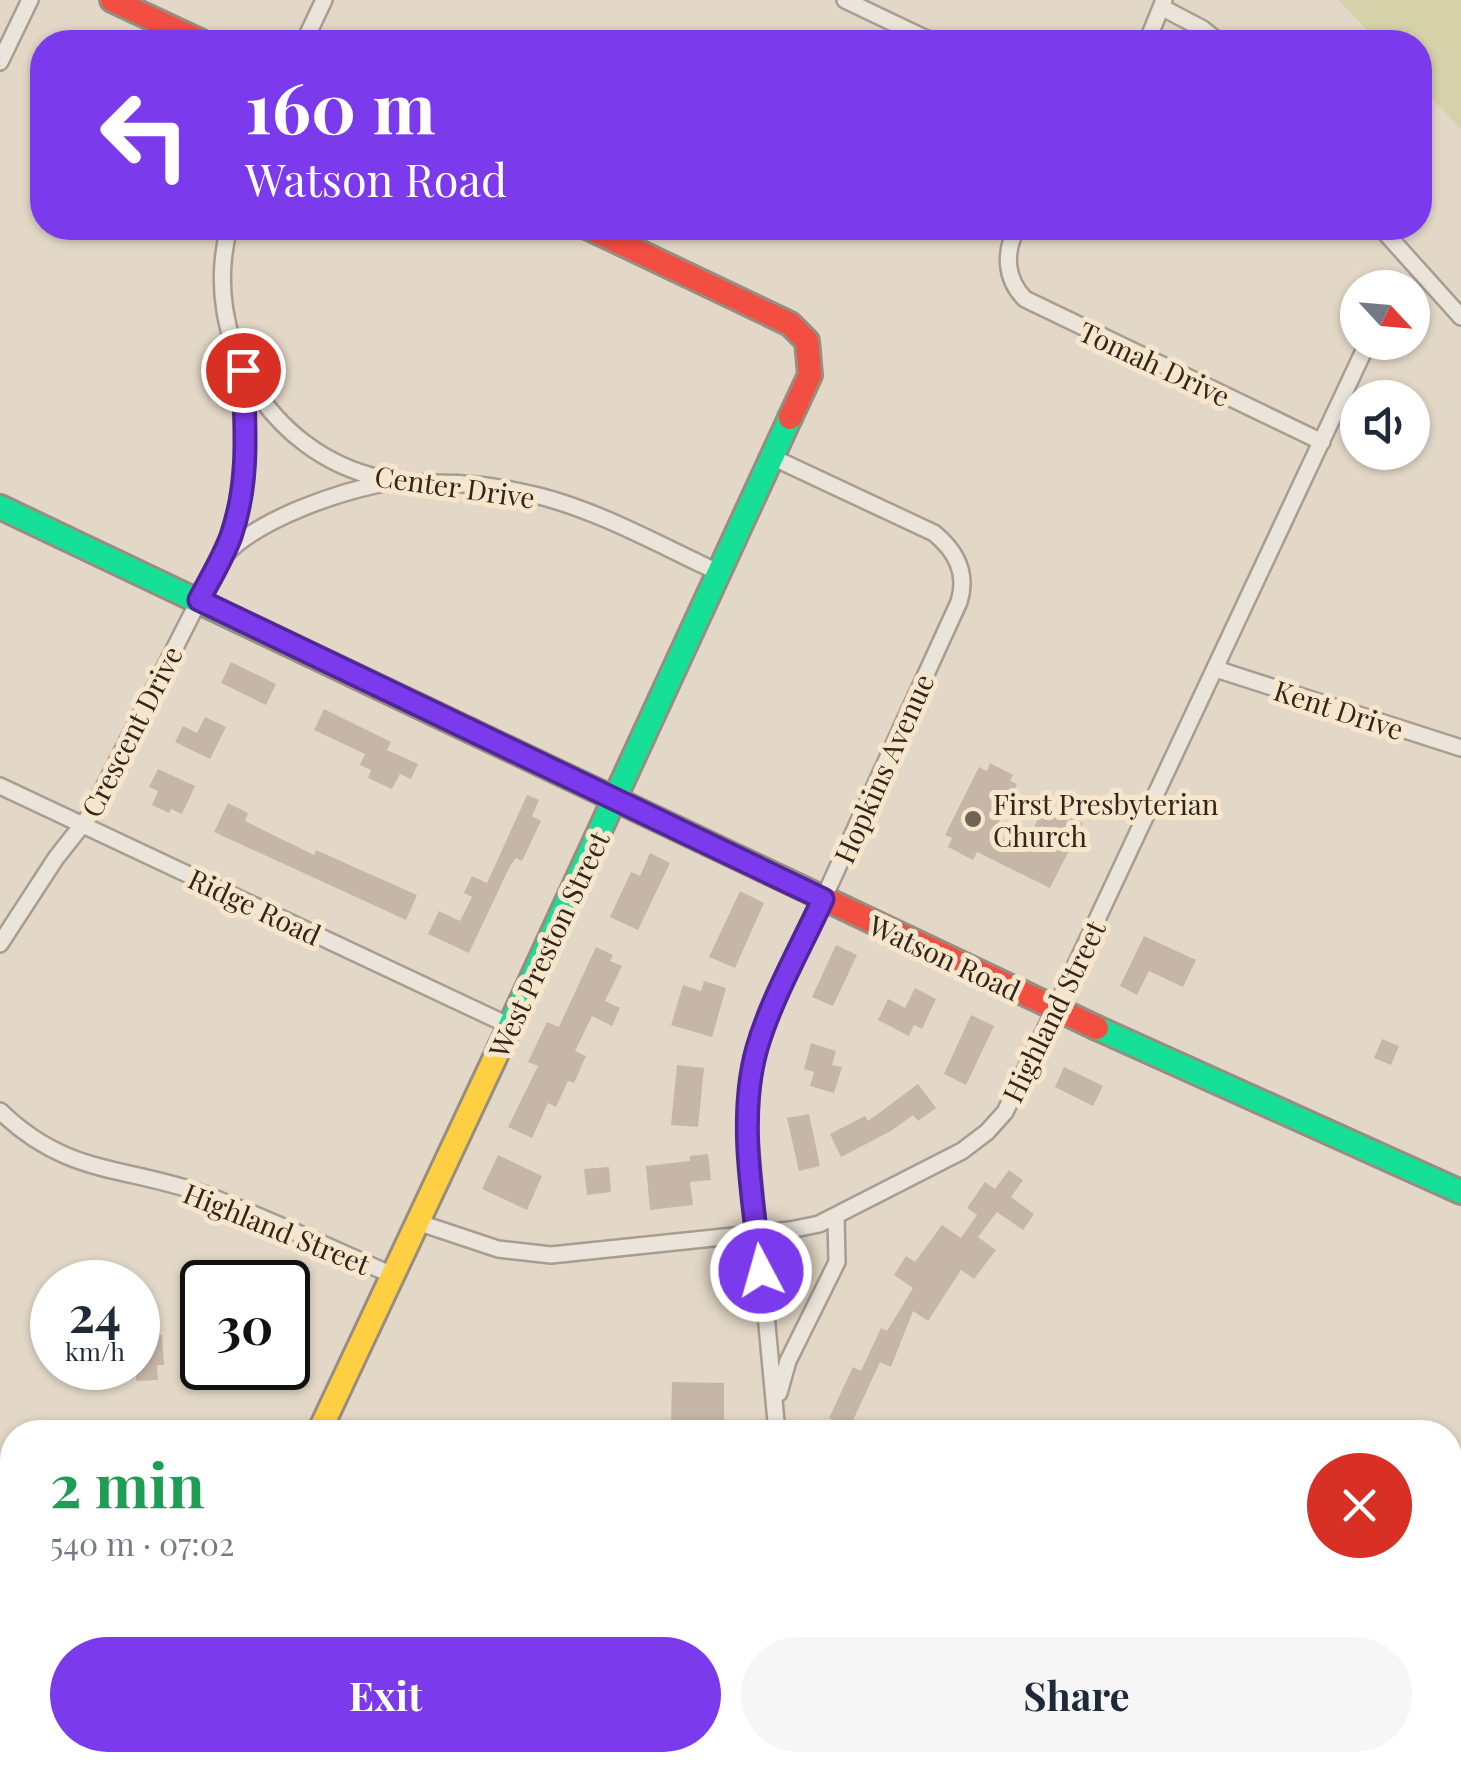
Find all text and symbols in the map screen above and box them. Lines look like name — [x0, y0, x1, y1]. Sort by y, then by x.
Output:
text: 160 m — [245, 58, 436, 152]
icon: left — [80, 70, 210, 200]
text: Watson Road — [245, 148, 507, 208]
north arrow — [1340, 270, 1430, 360]
map controls — [1340, 270, 1430, 470]
street label: Tomah Drive — [1074, 312, 1236, 414]
pin — [201, 328, 286, 413]
icon: arrive — [216, 343, 271, 398]
button: sound — [1340, 380, 1430, 470]
street label: Center Drive — [372, 456, 538, 516]
street label: Crescent Drive — [72, 639, 190, 823]
street label: Hopkins Avenue — [825, 667, 941, 869]
street label: Kent Drive — [1269, 671, 1409, 747]
place label: First Presbyterian Church — [993, 785, 1219, 854]
marker: First Presbyterian Church — [962, 808, 984, 830]
street label: West Preston Street — [479, 824, 617, 1064]
street label: Ridge Road — [183, 859, 327, 953]
street label: Watson Road — [862, 905, 1027, 1008]
street label: Highland Street — [993, 913, 1113, 1108]
street label: Highland Street — [178, 1174, 377, 1283]
position arrow — [709, 1219, 813, 1323]
speed limit sign: 30 — [180, 1260, 310, 1390]
text: 24 — [69, 1279, 121, 1346]
text: km/h — [65, 1334, 125, 1367]
text: 2 min — [50, 1443, 205, 1523]
button: close — [1307, 1453, 1412, 1558]
text: 540 m · 07:02 — [50, 1521, 234, 1564]
button: Exit — [50, 1637, 721, 1752]
button: Share — [741, 1637, 1412, 1752]

